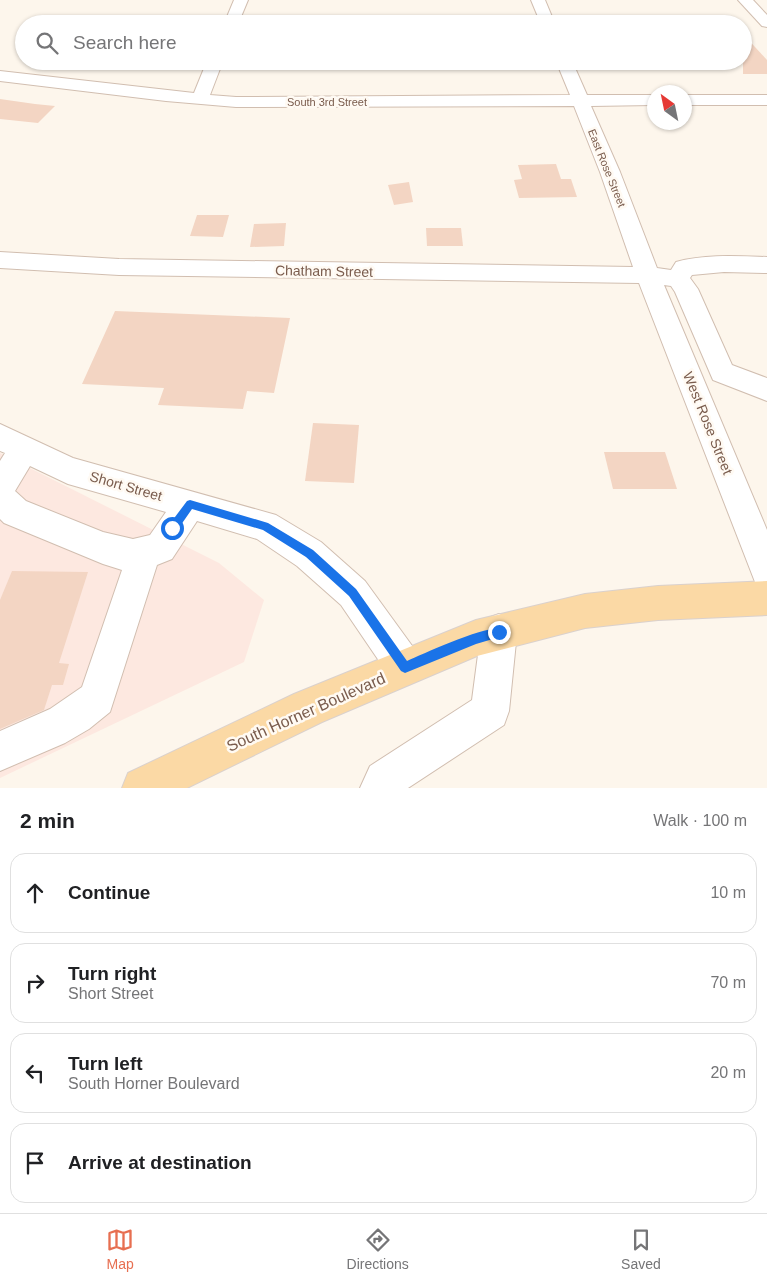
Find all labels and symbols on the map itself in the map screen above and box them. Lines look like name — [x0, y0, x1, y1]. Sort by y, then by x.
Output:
north arrow — [647, 85, 692, 130]
street label: South 3rd Street — [287, 96, 367, 108]
street label: East Rose Street — [586, 127, 628, 209]
street label: Chatham Street — [275, 262, 373, 280]
street label: West Rose Street — [680, 369, 736, 477]
street label: Short Street — [88, 468, 164, 504]
route start — [161, 517, 184, 540]
route end — [488, 621, 511, 644]
street label: South Horner Boulevard — [224, 669, 388, 755]

